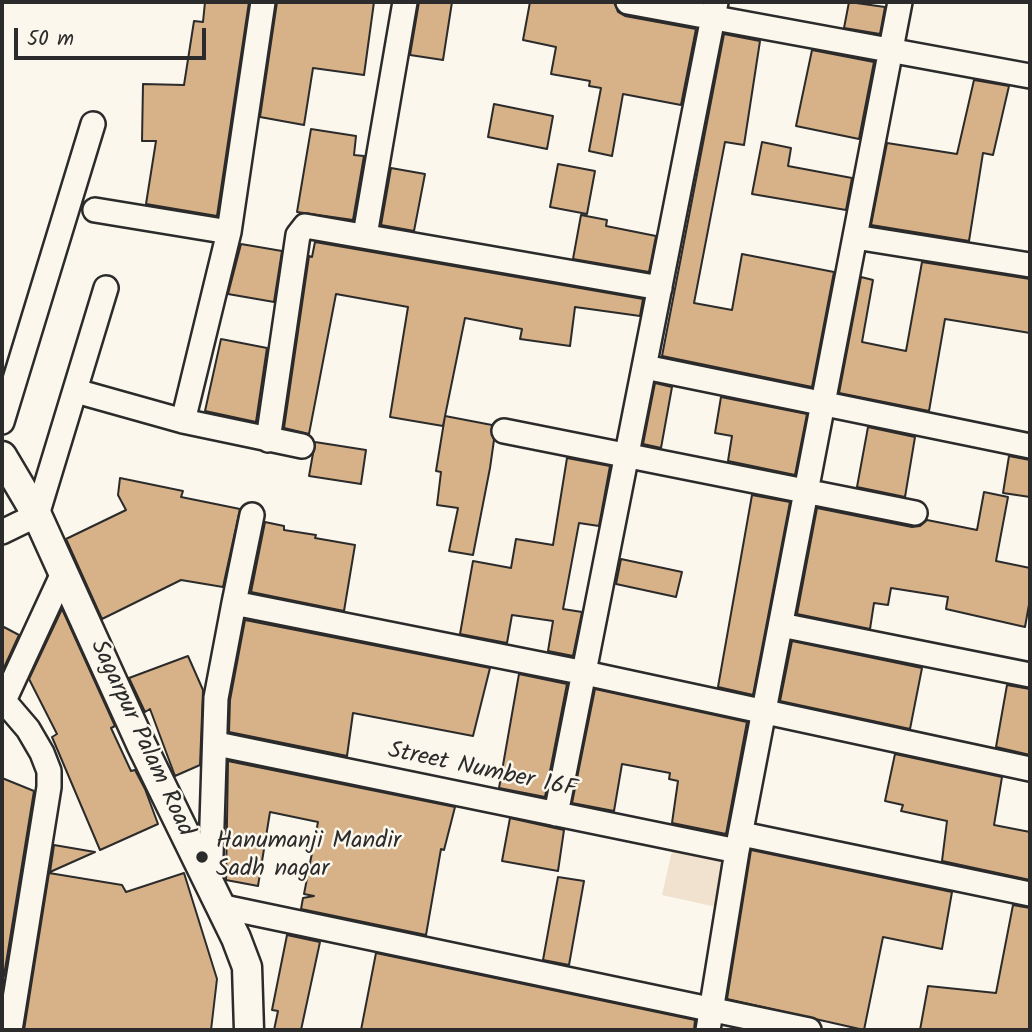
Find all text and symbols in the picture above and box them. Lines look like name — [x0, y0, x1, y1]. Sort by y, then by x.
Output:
scale bar — [18, 14, 210, 58]
text: 50 m — [27, 23, 74, 56]
street label: Sagarpur Palam Road — [82, 636, 198, 842]
street label: Street Number 16F — [385, 738, 579, 806]
place label: Hanumanji Mandir Sadh nagar — [216, 829, 401, 885]
marker: Hanumanji Mandir Sadh nagar — [194, 849, 210, 865]

